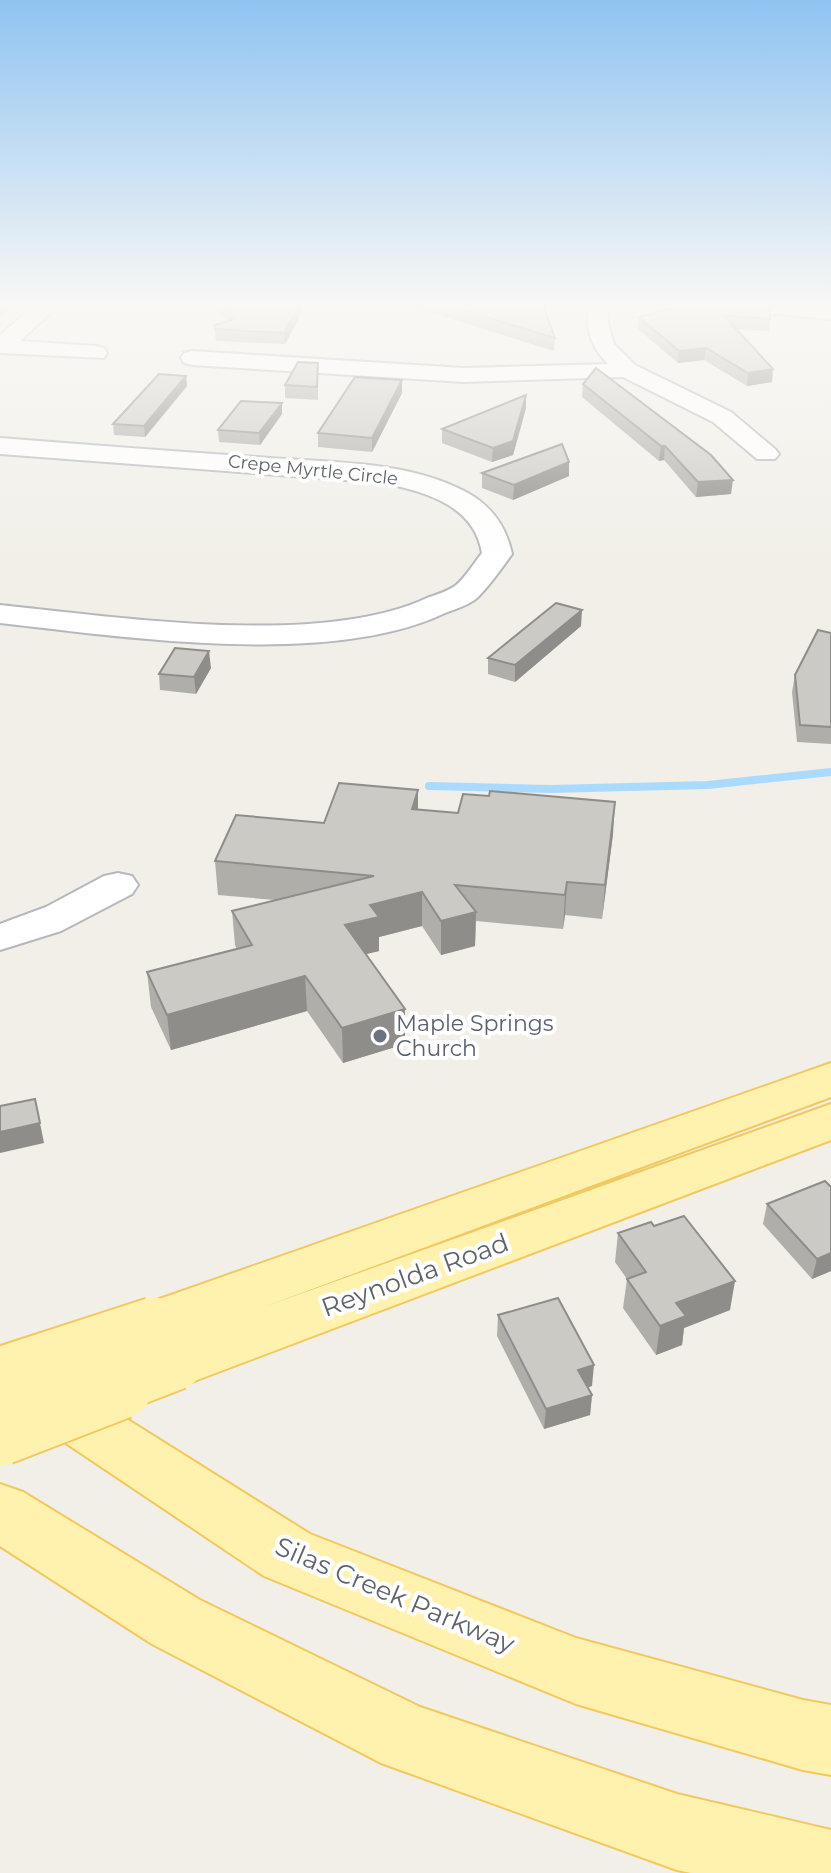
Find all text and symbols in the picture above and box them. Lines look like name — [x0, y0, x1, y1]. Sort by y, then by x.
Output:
street label: Crepe Myrtle Circle — [227, 450, 399, 490]
place label: Maple Springs Church — [396, 1010, 554, 1062]
marker: Maple Springs Church — [371, 1027, 389, 1045]
street label: Reynolda Road — [317, 1226, 513, 1324]
street label: Silas Creek Parkway — [270, 1530, 520, 1660]

